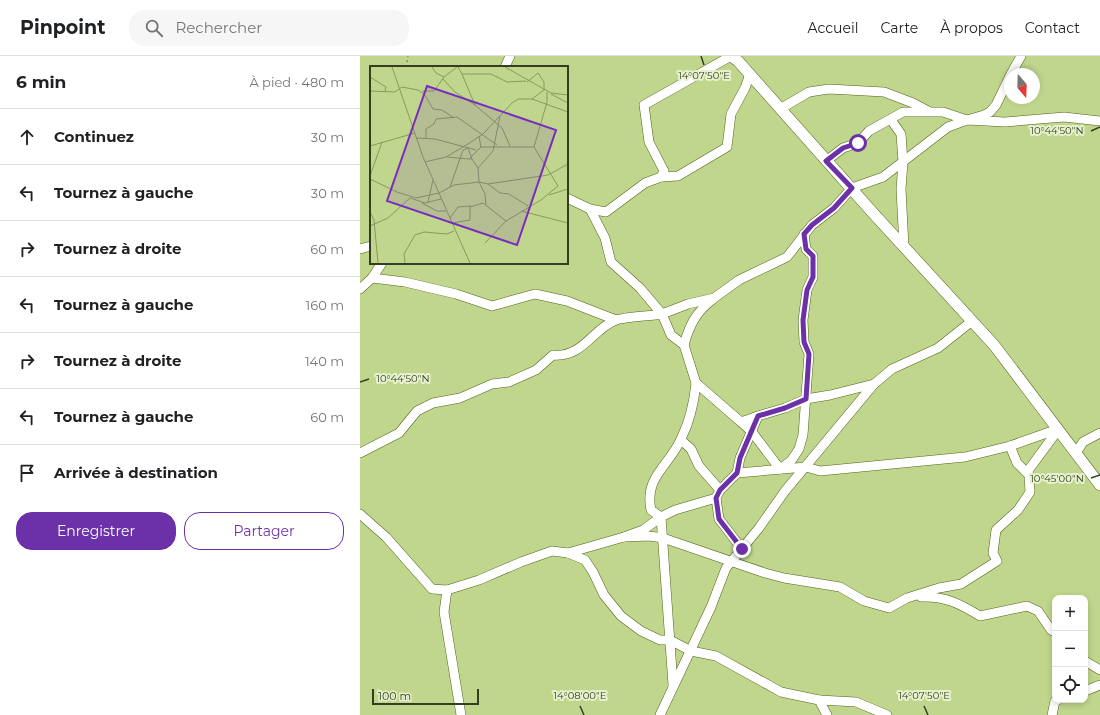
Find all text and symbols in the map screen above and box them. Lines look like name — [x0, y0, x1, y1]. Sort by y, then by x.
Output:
search box — [129, 10, 409, 46]
text: Pinpoint — [20, 16, 105, 39]
icon: search — [143, 17, 165, 39]
text: Rechercher — [175, 18, 262, 37]
text: Accueil — [808, 19, 859, 37]
text: Carte — [881, 19, 918, 37]
text: À propos — [940, 19, 1003, 37]
text: Contact — [1025, 19, 1080, 37]
inset map — [370, 66, 568, 264]
north arrow — [1004, 68, 1040, 104]
text: 14°07'50"E — [678, 69, 730, 82]
text: 6 min — [16, 72, 66, 92]
text: À pied · 480 m — [249, 74, 344, 90]
text: 10°44'50"N — [1030, 124, 1084, 137]
icon: ahead — [16, 126, 38, 148]
text: Continuez — [54, 127, 134, 146]
text: 30 m — [311, 129, 344, 145]
route start — [849, 134, 867, 152]
icon: left — [16, 182, 38, 204]
text: Tournez à gauche — [54, 183, 193, 202]
text: 30 m — [311, 185, 344, 201]
icon: right — [16, 238, 38, 260]
text: Tournez à droite — [54, 239, 182, 258]
text: 60 m — [310, 241, 344, 257]
icon: left — [16, 294, 38, 316]
text: Tournez à gauche — [54, 295, 193, 314]
text: 160 m — [306, 297, 344, 313]
icon: right — [16, 350, 38, 372]
text: Tournez à droite — [54, 351, 182, 370]
text: 140 m — [305, 353, 344, 369]
text: 10°44'50"N — [376, 372, 430, 385]
icon: left — [16, 406, 38, 428]
text: Tournez à gauche — [54, 407, 193, 426]
text: 60 m — [310, 409, 344, 425]
icon: arrive — [16, 462, 38, 484]
text: Arrivée à destination — [54, 463, 218, 482]
text: 10°45'00"N — [1030, 472, 1084, 485]
button: Enregistrer — [16, 512, 176, 550]
button: Partager — [184, 512, 344, 550]
route end — [733, 540, 751, 558]
map controls — [1052, 595, 1088, 703]
button: + — [1052, 595, 1088, 631]
button: − — [1052, 631, 1088, 667]
button: locate — [1052, 667, 1088, 703]
scale bar — [372, 687, 479, 706]
text: 100 m — [378, 689, 411, 703]
text: 14°08'00"E — [554, 689, 607, 702]
text: 14°07'50"E — [898, 689, 950, 702]

